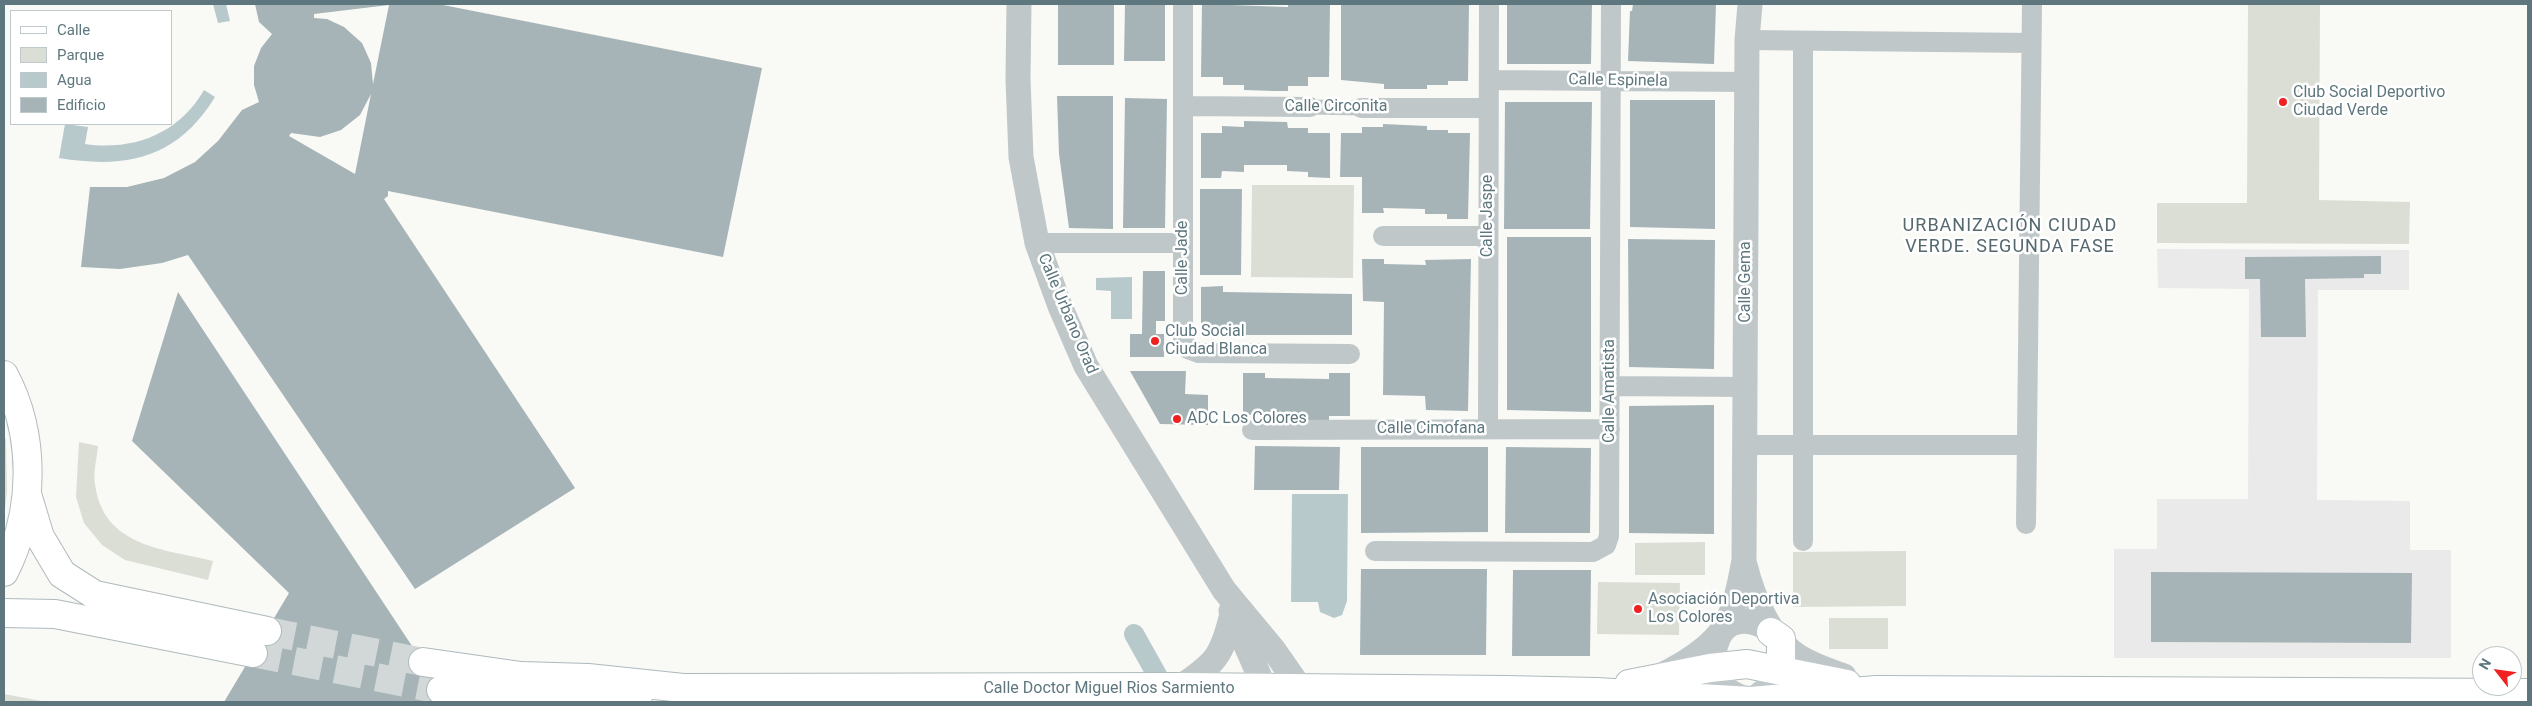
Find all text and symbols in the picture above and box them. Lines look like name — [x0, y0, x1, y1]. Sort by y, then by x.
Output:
legend — [10, 10, 172, 125]
text: Calle — [57, 21, 90, 39]
text: Parque — [57, 46, 104, 64]
text: Agua — [57, 71, 92, 89]
street label: Calle Espinela — [1568, 71, 1668, 91]
place label: Club Social Deportivo Ciudad Verde — [2293, 83, 2445, 121]
text: Edificio — [57, 96, 106, 114]
marker: Club Social Deportivo Ciudad Verde — [2277, 96, 2289, 108]
street label: Calle Circonita — [1284, 97, 1388, 117]
street label: Calle Jaspe — [1478, 175, 1498, 257]
district label: URBANIZACIÓN CIUDAD VERDE. SEGUNDA FASE — [1900, 215, 2120, 258]
street label: Calle Jade — [1173, 221, 1193, 295]
street label: Calle Gema — [1736, 241, 1756, 323]
street label: Calle Urbano Orad — [1033, 251, 1101, 377]
place label: Club Social Ciudad Blanca — [1165, 322, 1267, 360]
marker: Club Social Ciudad Blanca — [1149, 335, 1161, 347]
street label: Calle Amatista — [1600, 339, 1620, 443]
place label: ADC Los Colores — [1187, 409, 1307, 429]
marker: ADC Los Colores — [1171, 413, 1183, 425]
street label: Calle Cimofana — [1377, 419, 1485, 439]
place label: Asociación Deportiva Los Colores — [1648, 590, 1799, 628]
marker: Asociación Deportiva Los Colores — [1632, 603, 1644, 615]
north arrow — [2472, 646, 2522, 696]
text: N — [2475, 656, 2494, 672]
street label: Calle Doctor Miguel Rios Sarmiento — [983, 679, 1235, 699]

